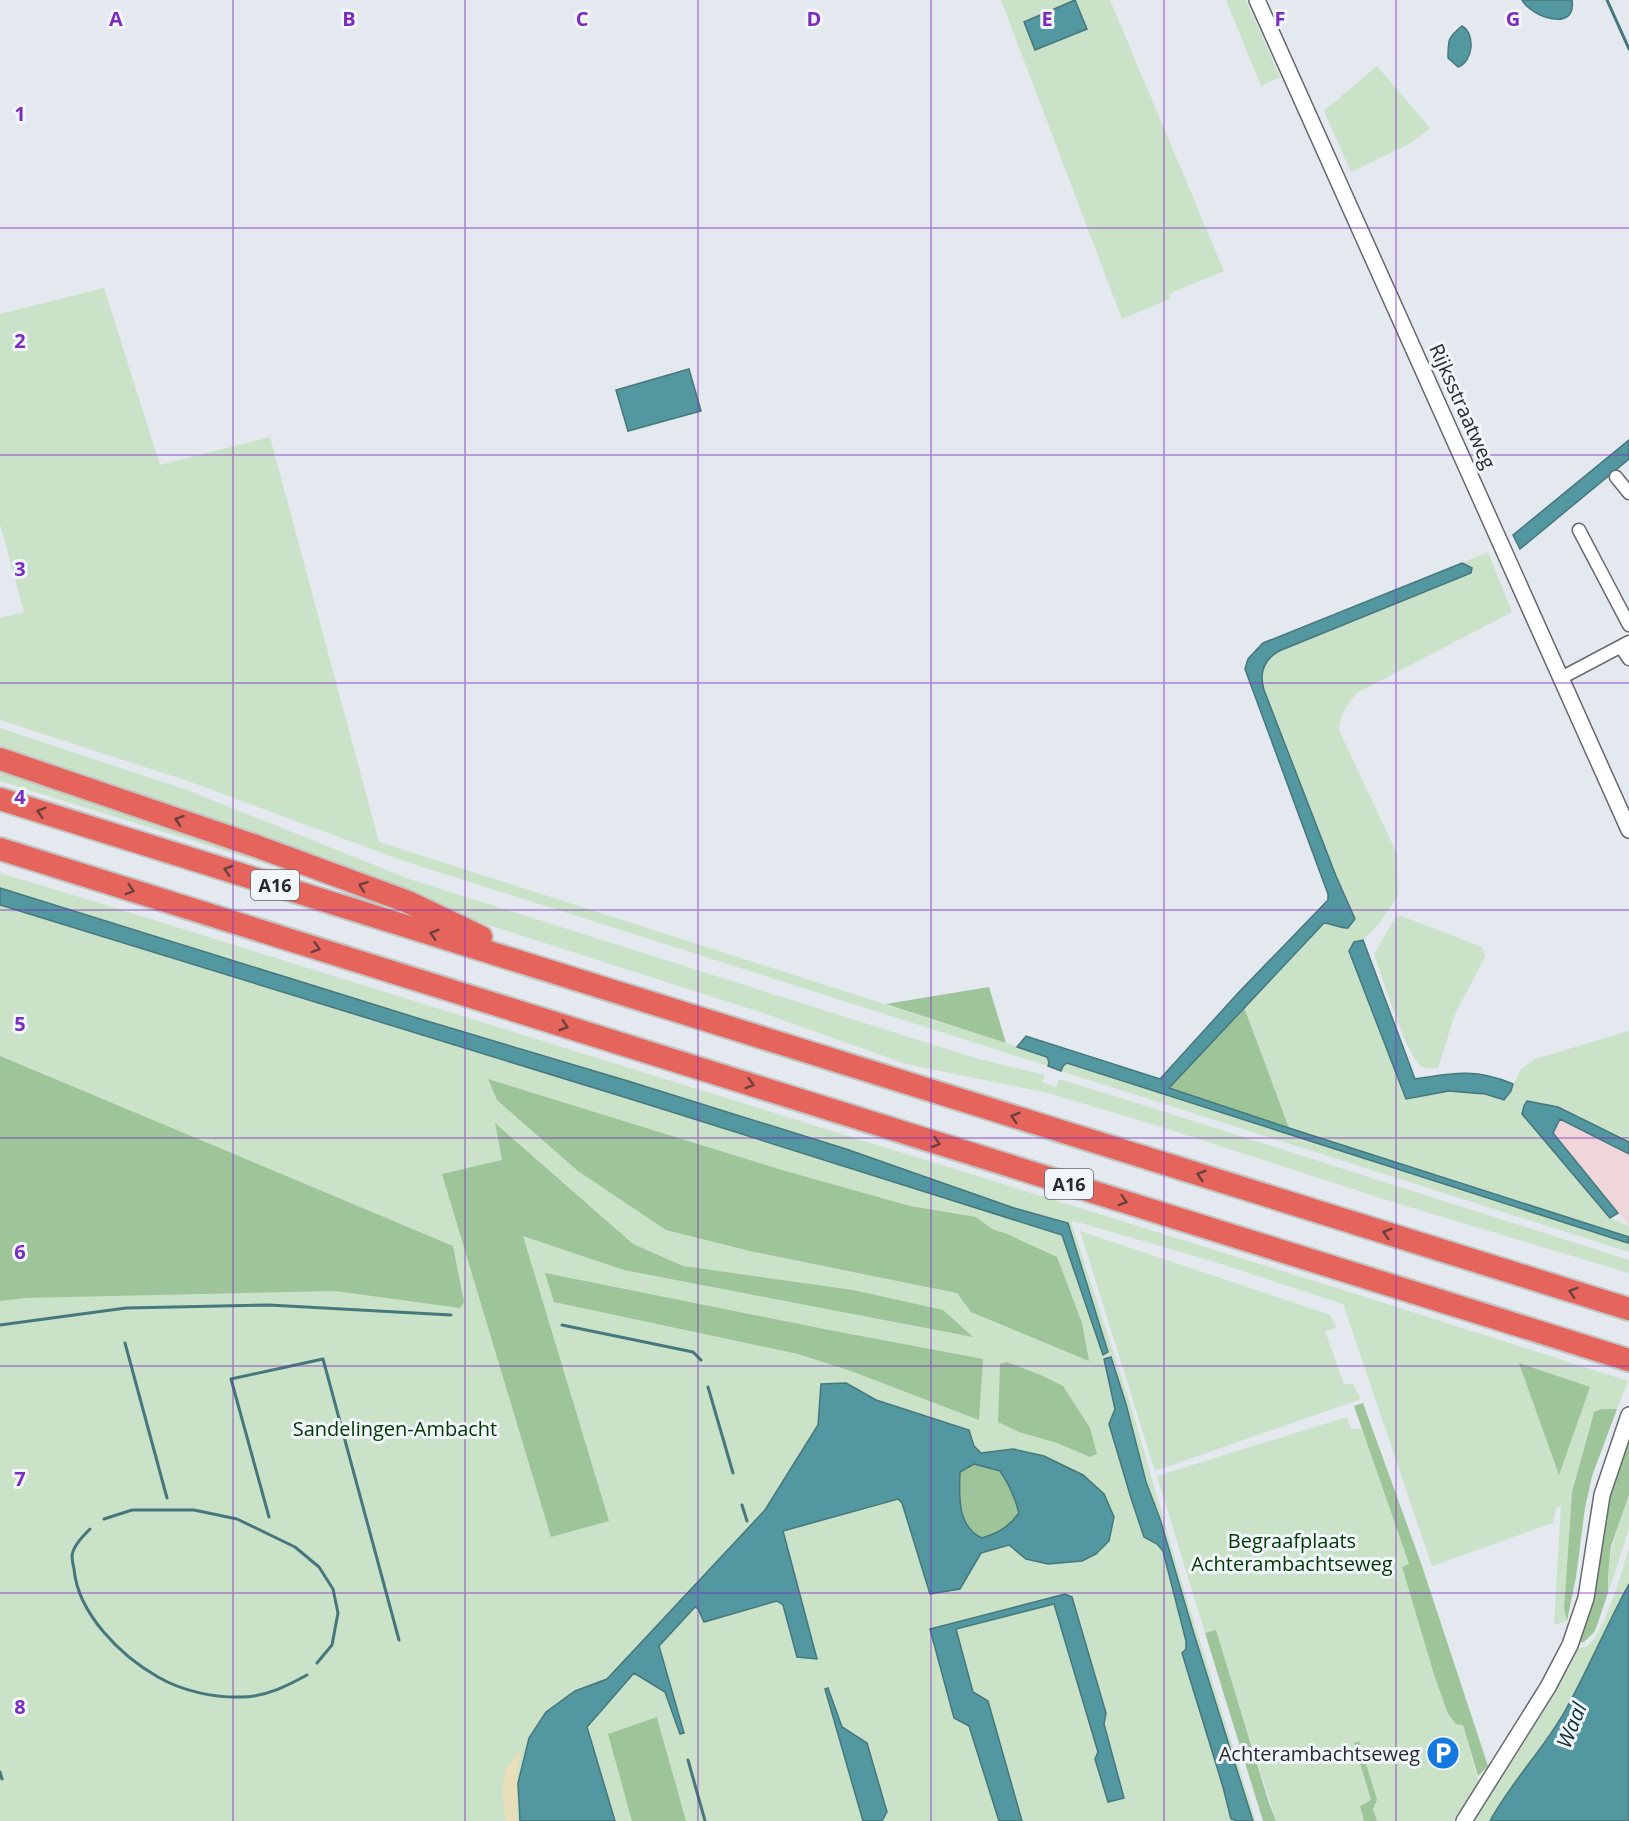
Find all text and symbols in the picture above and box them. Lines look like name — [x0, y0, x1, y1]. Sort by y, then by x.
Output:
text: A — [109, 5, 123, 32]
text: B — [342, 5, 356, 32]
text: C — [576, 5, 589, 32]
text: D — [807, 5, 821, 32]
text: E — [1041, 5, 1053, 32]
text: F — [1275, 5, 1285, 32]
text: G — [1506, 5, 1520, 32]
text: 1 — [14, 100, 26, 127]
text: 2 — [14, 327, 26, 354]
street label: Rijksstraatweg — [1423, 339, 1503, 473]
text: 3 — [14, 555, 26, 582]
text: 4 — [14, 783, 26, 810]
one-way arrow — [36, 807, 47, 819]
one-way arrow — [174, 815, 185, 828]
one-way arrow — [223, 865, 233, 877]
road number: A16 — [251, 870, 299, 900]
one-way arrow — [358, 880, 369, 893]
one-way arrow — [124, 883, 135, 895]
one-way arrow — [429, 929, 440, 942]
one-way arrow — [310, 941, 321, 953]
text: 5 — [14, 1010, 26, 1037]
one-way arrow — [558, 1019, 569, 1031]
one-way arrow — [744, 1077, 755, 1090]
one-way arrow — [1010, 1111, 1021, 1124]
one-way arrow — [930, 1136, 941, 1148]
road number: A16 — [1045, 1169, 1093, 1199]
one-way arrow — [1196, 1170, 1207, 1182]
one-way arrow — [1117, 1194, 1127, 1206]
one-way arrow — [1382, 1228, 1393, 1241]
text: 6 — [14, 1238, 26, 1265]
one-way arrow — [1568, 1287, 1579, 1299]
park label: Sandelingen-Ambacht — [293, 1415, 497, 1442]
text: 7 — [14, 1465, 26, 1492]
park label: Begraafplaats Achterambachtseweg — [1191, 1527, 1393, 1577]
text: 8 — [14, 1693, 26, 1720]
water label: Waal — [1549, 1697, 1593, 1752]
parking icon: Achterambachtseweg — [1425, 1735, 1461, 1771]
place label: Achterambachtseweg — [1219, 1740, 1420, 1767]

